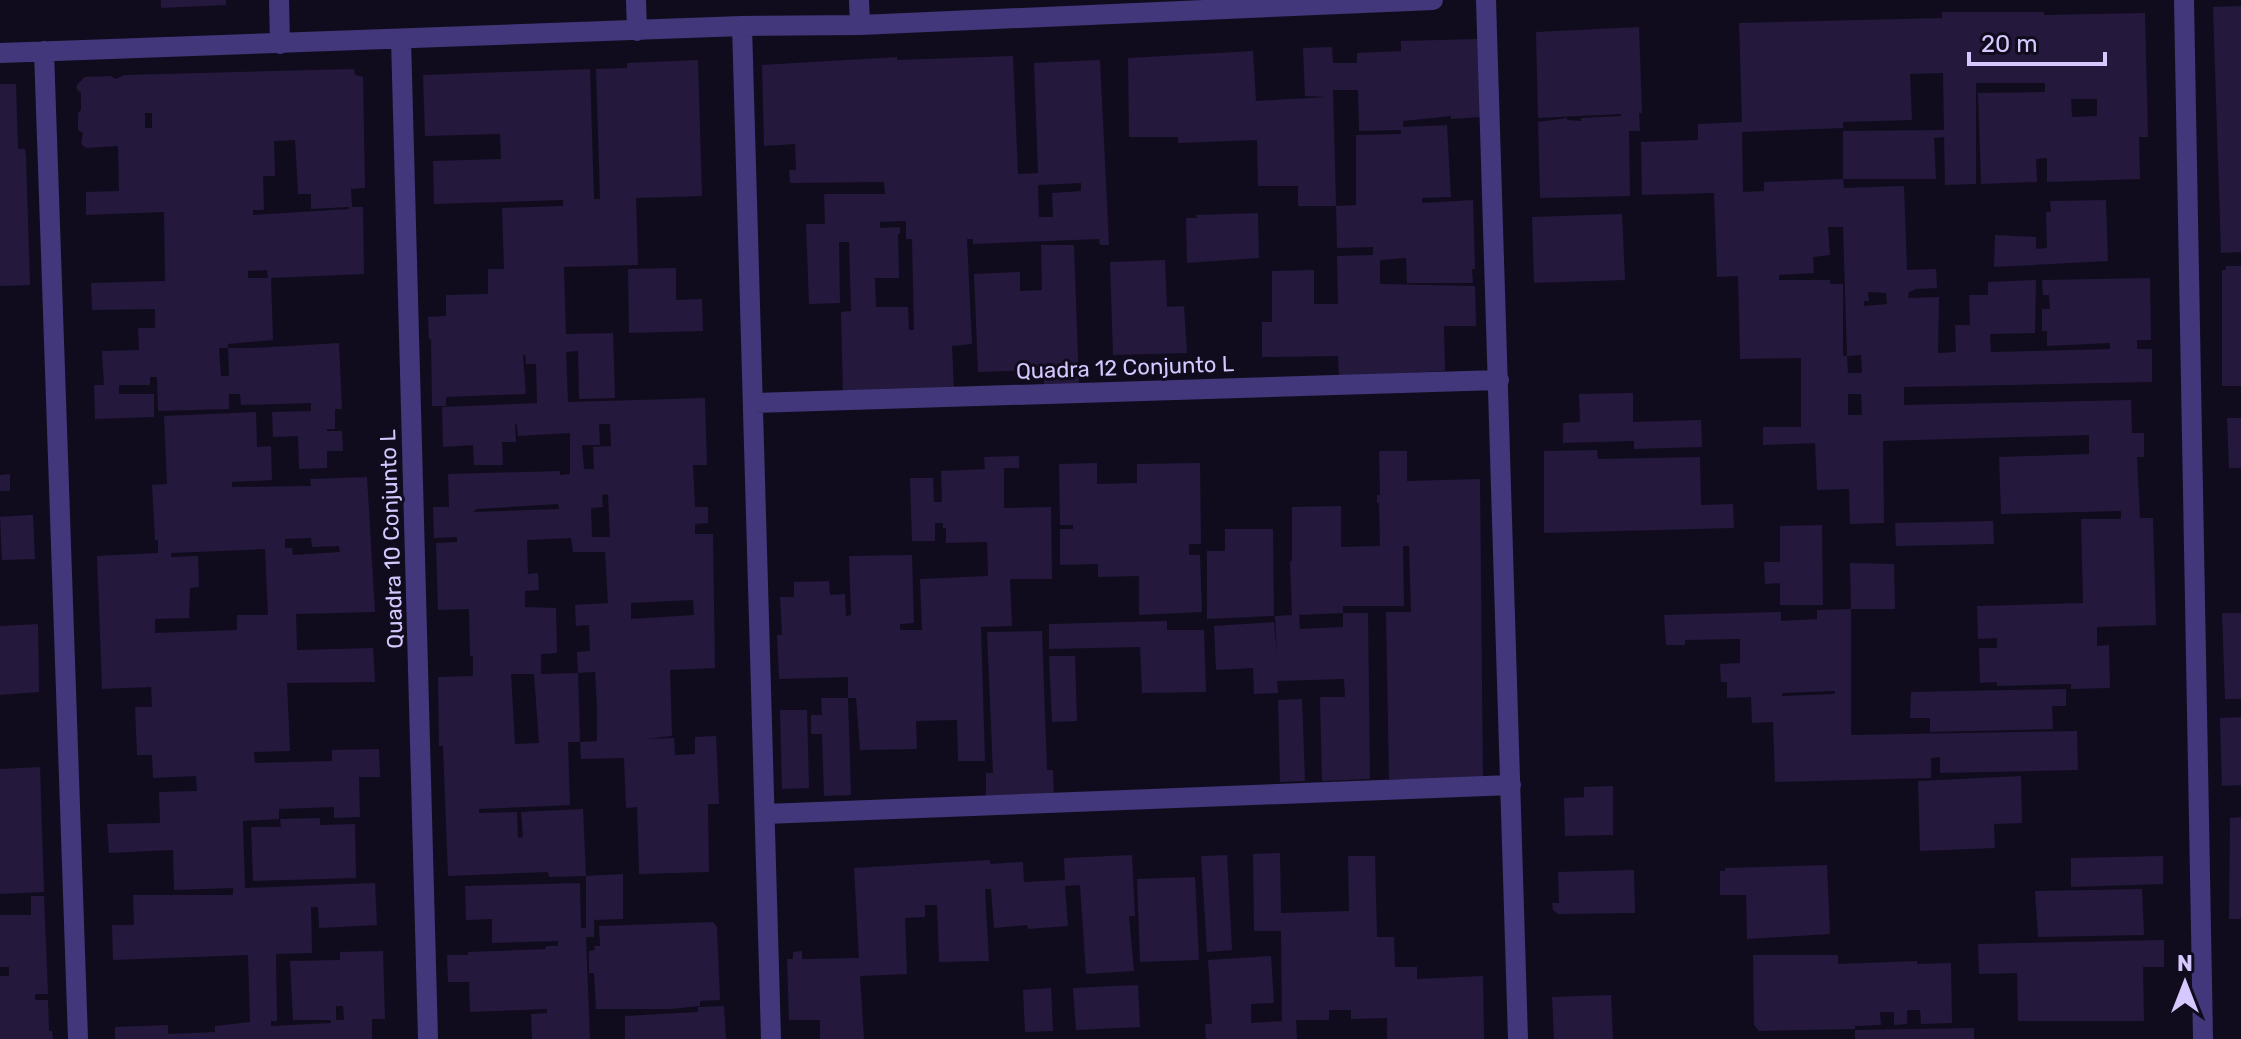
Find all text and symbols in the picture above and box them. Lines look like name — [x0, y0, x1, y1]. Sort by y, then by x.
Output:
scale bar — [1969, 16, 2105, 66]
text: 20 m — [1981, 30, 2038, 58]
street label: Quadra 12 Conjunto L — [1015, 350, 1235, 385]
street label: Quadra 10 Conjunto L — [374, 429, 409, 649]
north arrow — [2145, 943, 2225, 1023]
text: N — [2177, 950, 2193, 977]

